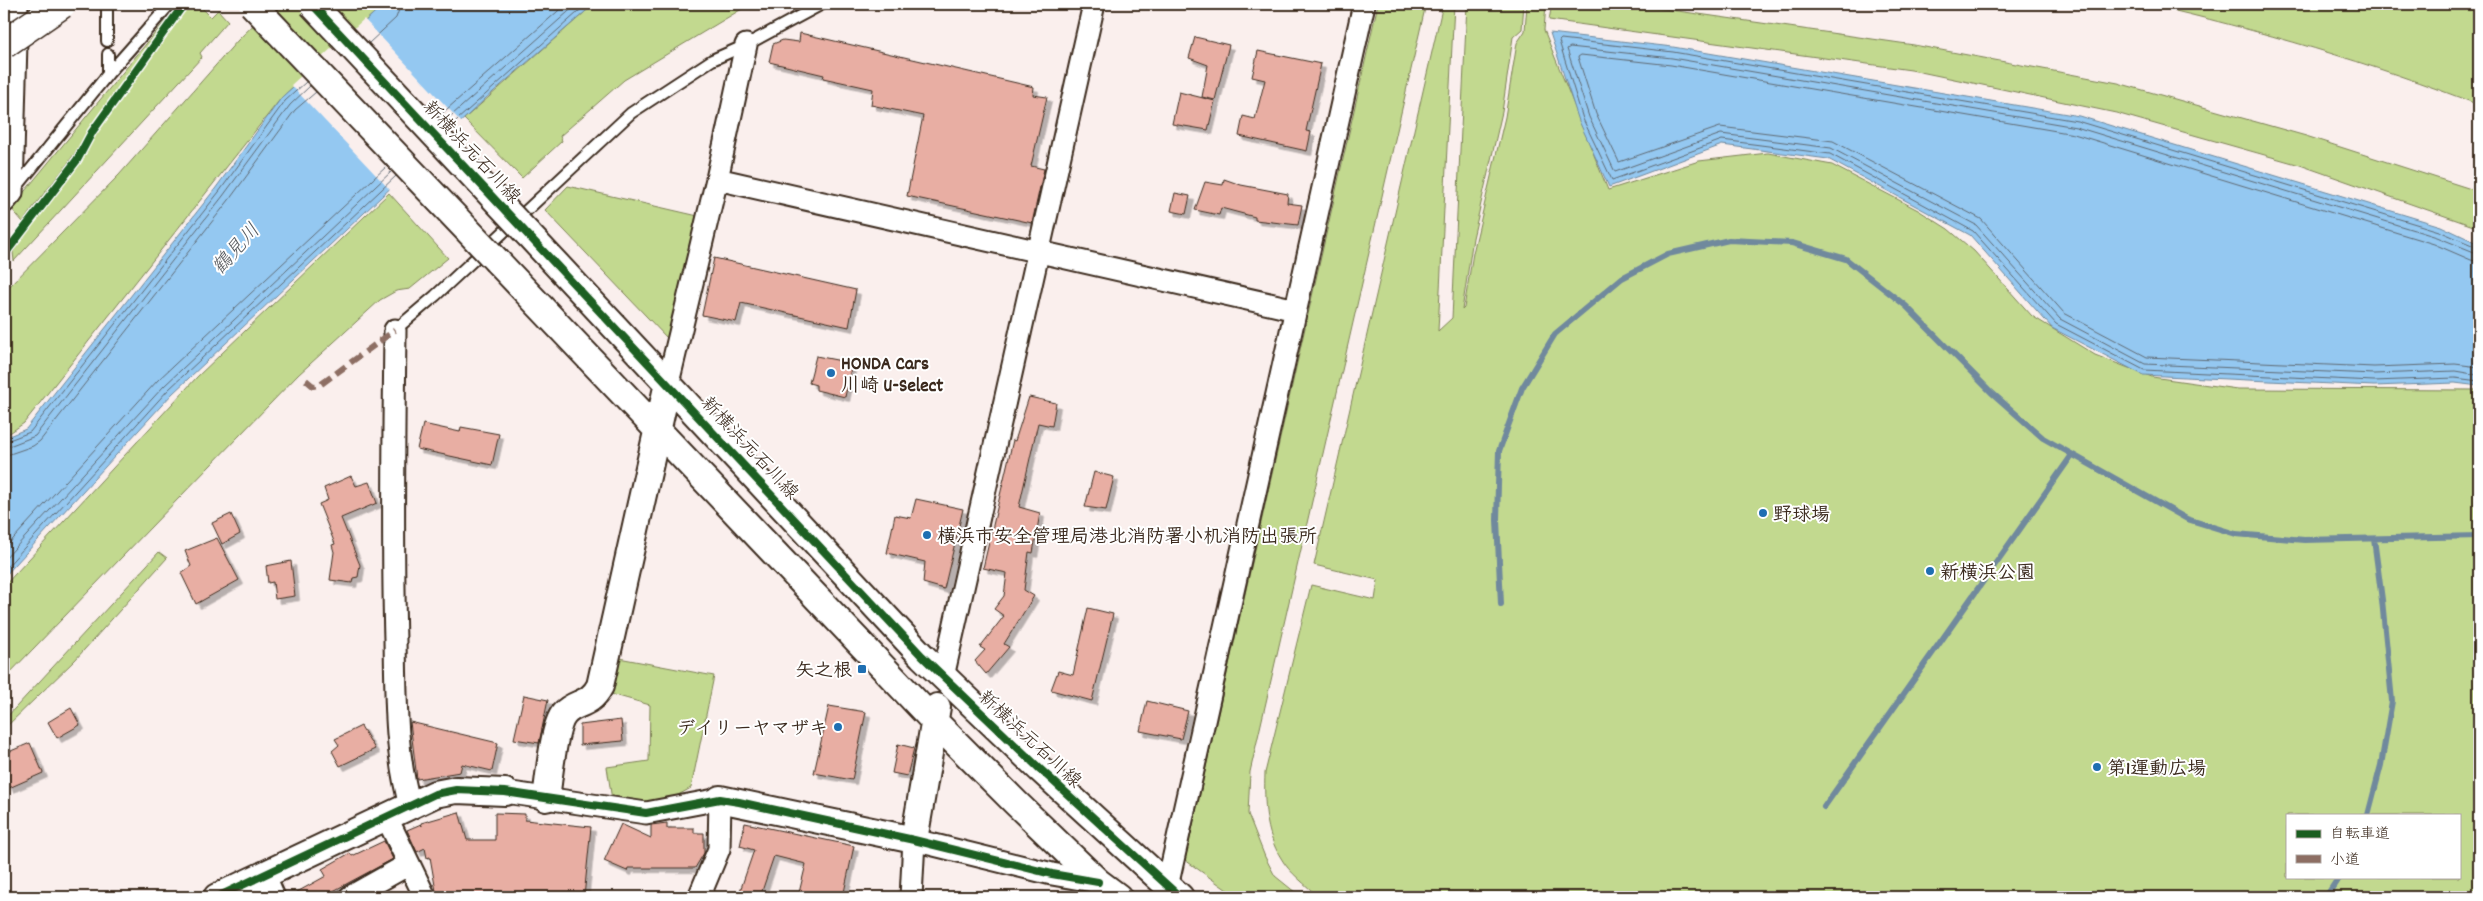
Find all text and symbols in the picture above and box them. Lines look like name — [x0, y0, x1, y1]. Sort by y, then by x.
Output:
street label: 新横浜元石川線 — [415, 96, 526, 211]
water label: 鶴見川 — [207, 218, 268, 282]
place label: HONDA Cars 川崎 U-Select — [841, 352, 943, 401]
marker: HONDA Cars 川崎 U-Select — [825, 367, 837, 379]
street label: 新横浜元石川線 — [693, 392, 804, 507]
place label: 野球場 — [1773, 503, 1830, 530]
marker: 野球場 — [1757, 507, 1769, 519]
place label: 横浜市安全管理局港北消防署小机消防出張所 — [937, 525, 1317, 552]
marker: 横浜市安全管理局港北消防署小机消防出張所 — [921, 529, 933, 541]
place label: 新横浜公園 — [1940, 561, 2035, 588]
marker: 新横浜公園 — [1924, 565, 1936, 577]
place label: 矢之根 — [795, 659, 852, 686]
marker: 矢之根 — [856, 663, 868, 675]
street label: 新横浜元石川線 — [971, 685, 1086, 796]
place label: デイリーヤマザキ — [676, 717, 828, 744]
marker: デイリーヤマザキ — [832, 721, 844, 733]
place label: 第1運動広場 — [2107, 757, 2206, 784]
marker: 第1運動広場 — [2091, 761, 2103, 773]
legend — [2286, 814, 2460, 878]
text: 自転車道 — [2330, 824, 2390, 846]
text: 小道 — [2330, 850, 2360, 872]

